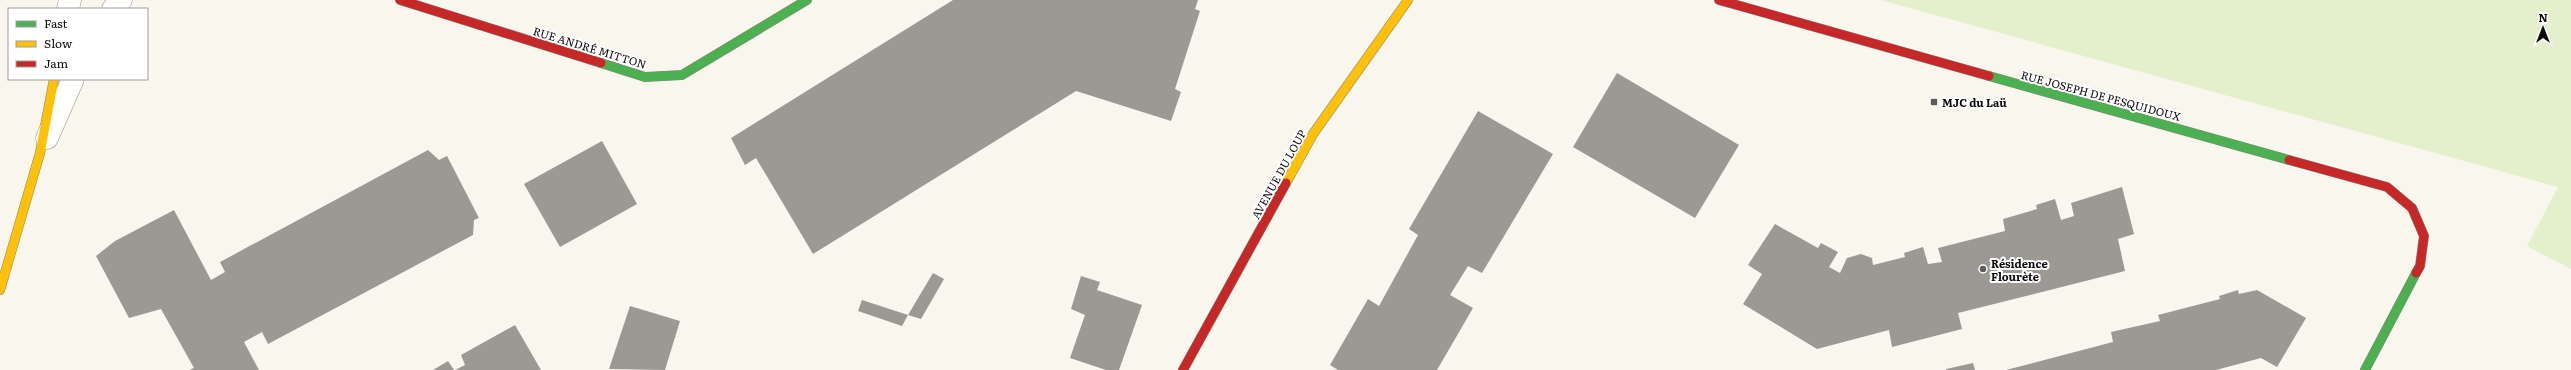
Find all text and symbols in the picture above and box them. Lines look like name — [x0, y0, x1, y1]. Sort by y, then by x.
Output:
legend — [8, 8, 148, 80]
north arrow — [2523, 8, 2563, 48]
text: N — [2538, 9, 2548, 25]
text: Fast — [44, 14, 68, 32]
street label: RUE ANDRÉ MITTON — [531, 22, 649, 72]
text: Slow — [44, 34, 73, 52]
text: Jam — [44, 54, 69, 72]
street label: RUE JOSEPH DE PESQUIDOUX — [2019, 66, 2183, 124]
place label: MJC du Laü — [1942, 94, 2007, 110]
marker: MJC du Laü — [1929, 97, 1939, 107]
street label: AVENUE DU LOUP — [1247, 126, 1309, 221]
place label: Résidence Flourète — [1991, 255, 2048, 284]
marker: Résidence Flourète — [1978, 264, 1988, 274]

